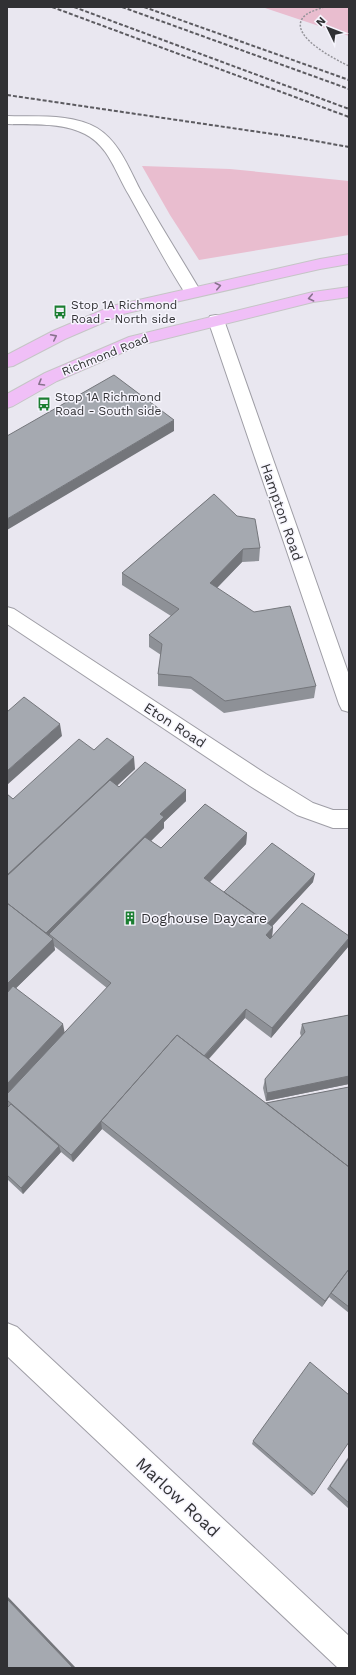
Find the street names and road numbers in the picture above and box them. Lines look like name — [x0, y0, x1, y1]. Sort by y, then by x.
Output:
street label: Richmond Road — [60, 331, 150, 379]
street label: Hampton Road — [258, 461, 306, 563]
street label: Eton Road — [141, 699, 209, 751]
street label: Marlow Road — [132, 1453, 224, 1541]

